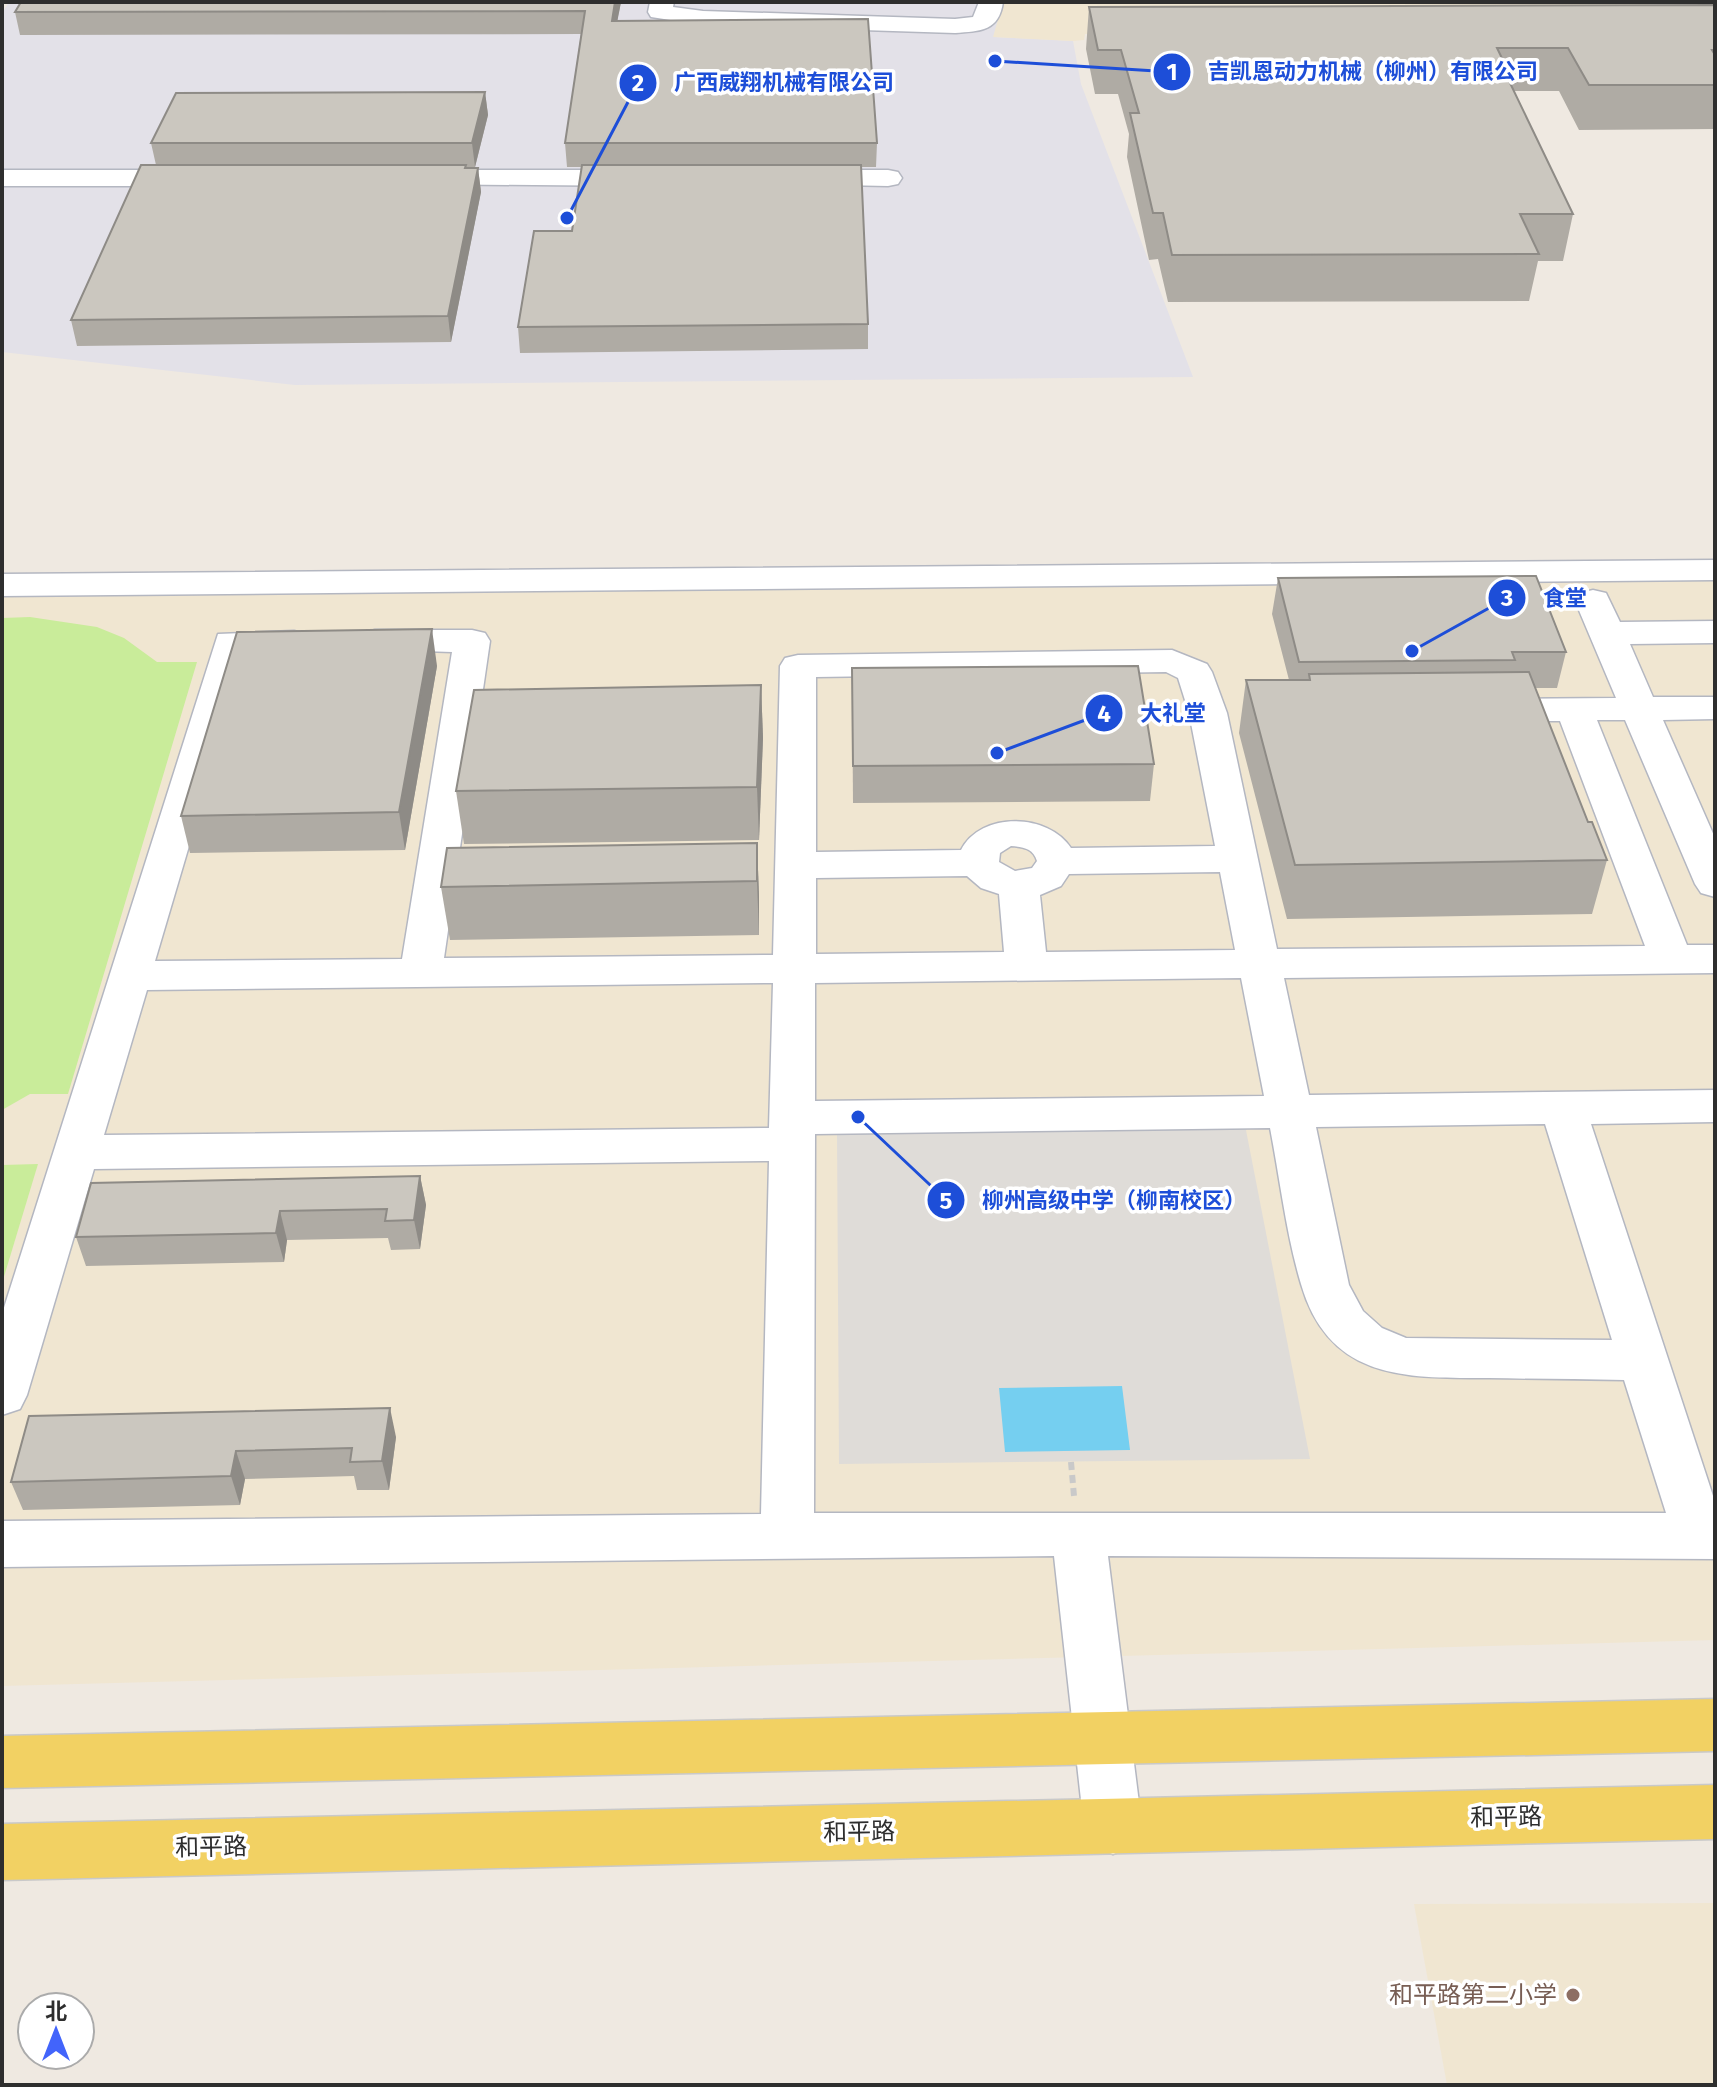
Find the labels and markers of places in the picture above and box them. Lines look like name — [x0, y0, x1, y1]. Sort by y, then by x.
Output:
callout: 吉凯恩动力机械（柳州）有限公司 — [1152, 49, 1554, 95]
callout: 广西威翔机械有限公司 — [618, 60, 910, 106]
callout: 食堂 — [1487, 575, 1603, 621]
callout: 大礼堂 — [1084, 690, 1222, 736]
callout: 柳州高级中学（柳南校区） — [926, 1177, 1262, 1223]
place label: 和平路第二小学 — [1389, 1981, 1557, 2009]
marker: 和平路第二小学 — [1564, 1986, 1582, 2004]

